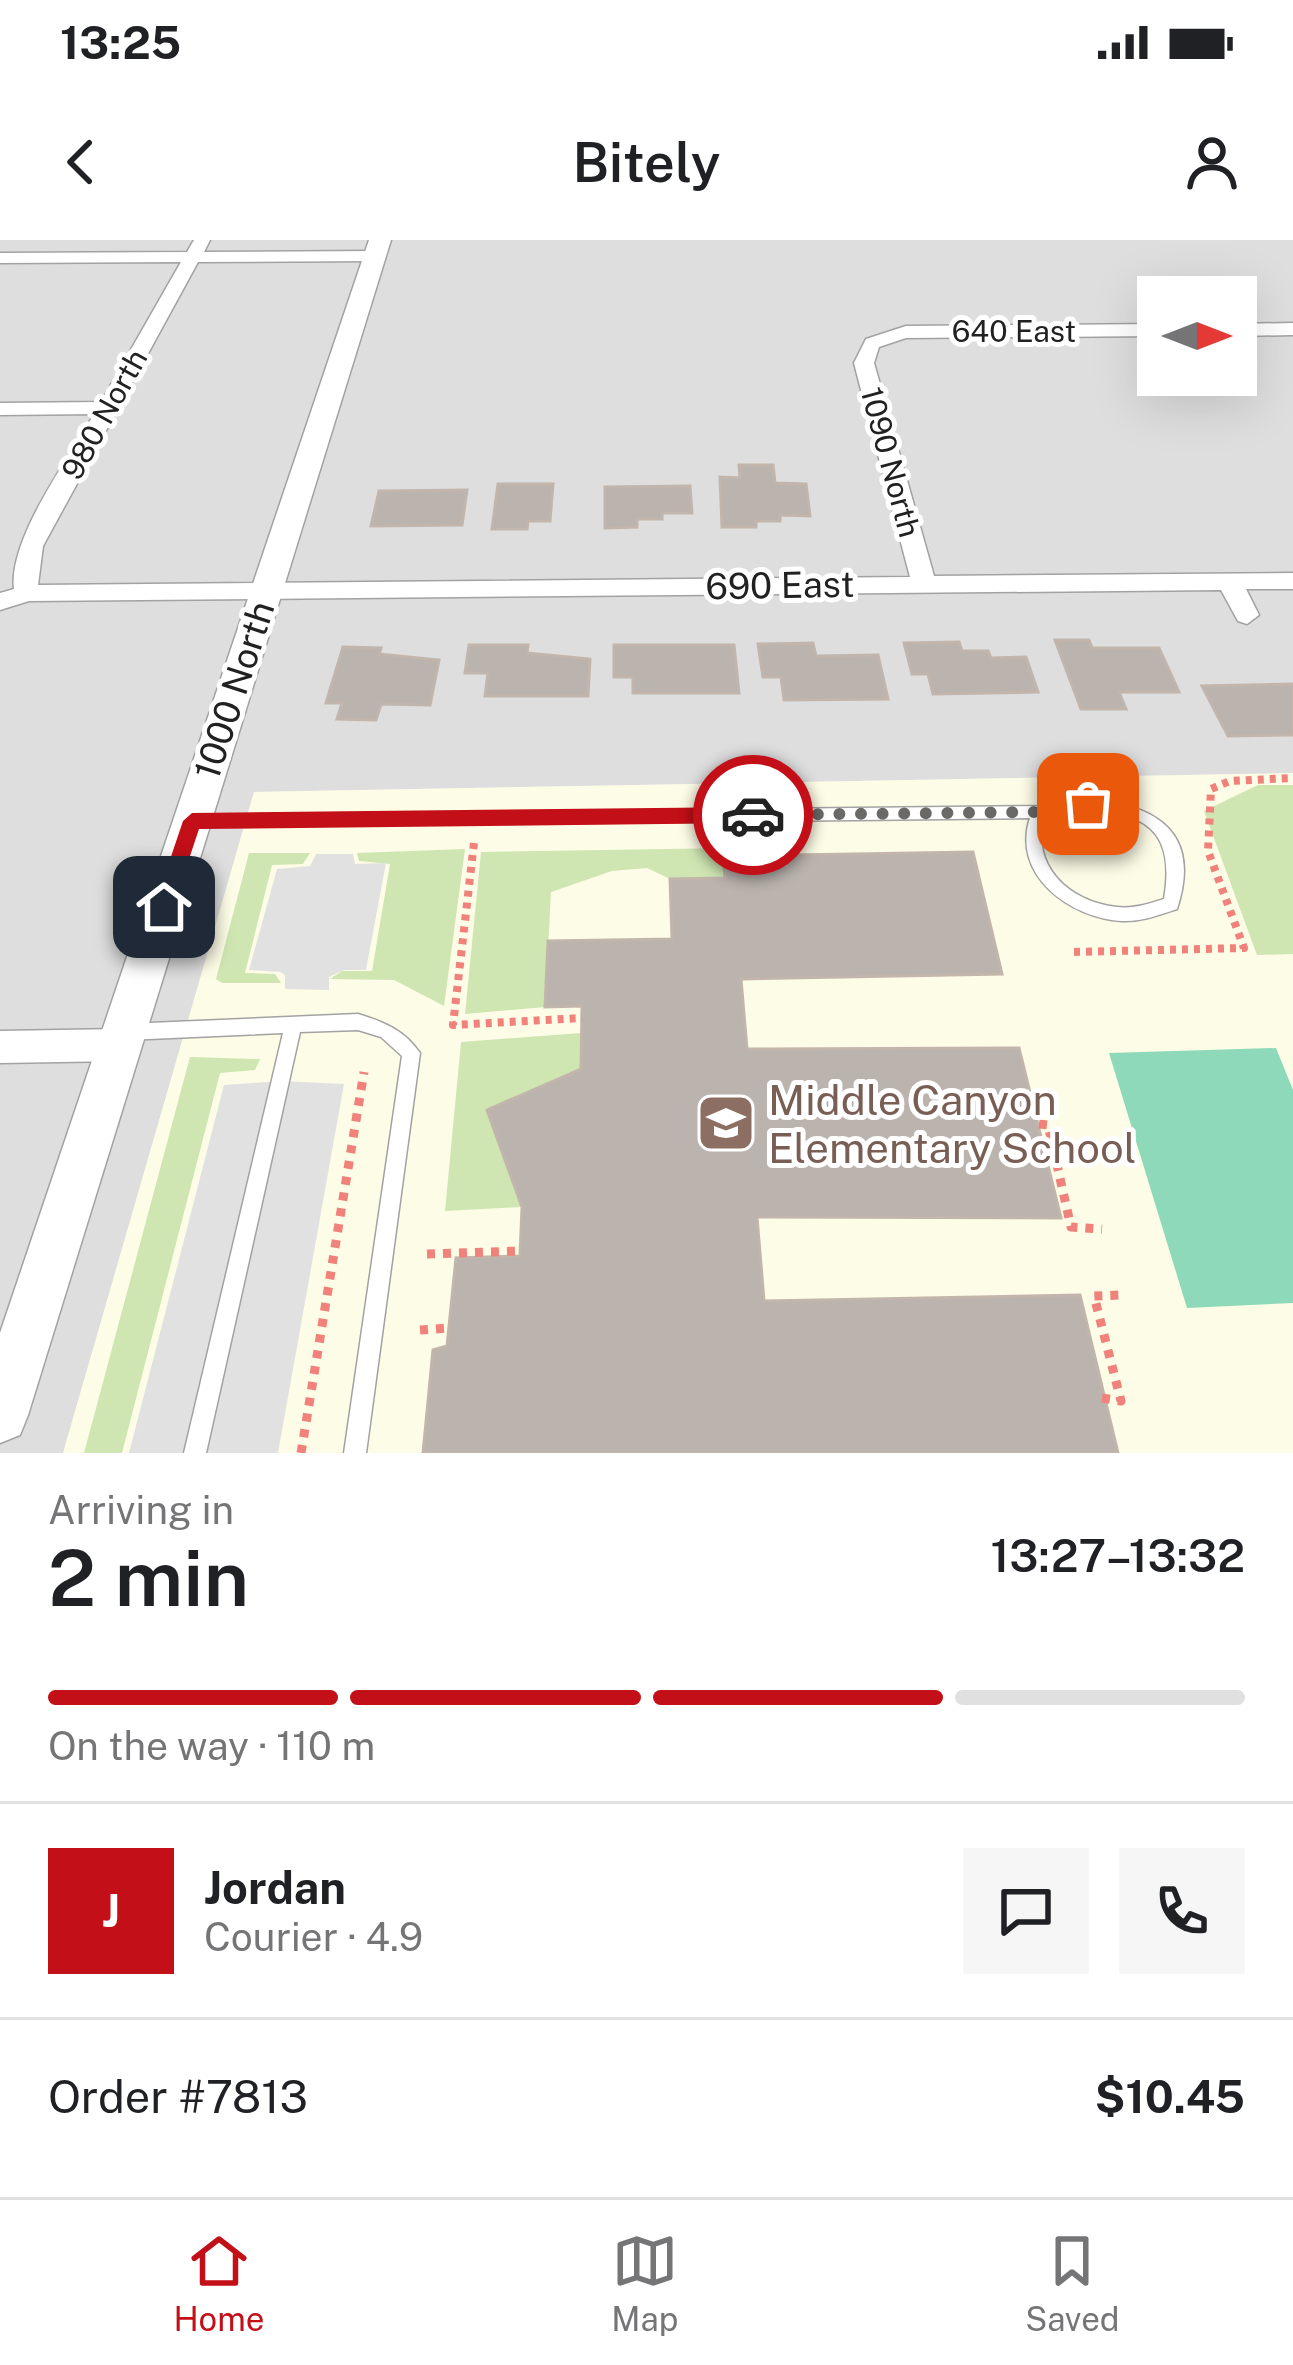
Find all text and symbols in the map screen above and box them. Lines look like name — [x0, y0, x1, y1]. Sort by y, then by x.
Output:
text: 13:25 — [60, 16, 181, 69]
icon: back — [48, 129, 114, 195]
icon: person — [1179, 129, 1245, 195]
text: Bitely — [572, 131, 721, 194]
north arrow — [1137, 276, 1257, 396]
map controls — [1137, 276, 1257, 396]
street label: 640 East — [952, 313, 1076, 349]
street label: 980 North — [54, 343, 154, 485]
street label: 1090 North — [854, 383, 928, 541]
street label: 690 East — [705, 563, 855, 607]
street label: 1000 North — [186, 596, 282, 784]
pin — [1037, 753, 1139, 855]
courier — [693, 755, 813, 875]
icon: bag — [1055, 771, 1121, 837]
icon: car — [720, 782, 786, 848]
pin — [113, 856, 215, 958]
icon: home — [131, 874, 197, 940]
place label: Middle Canyon Elementary School — [768, 1075, 1137, 1172]
school or university icon: Middle Canyon Elementary School — [695, 1092, 757, 1154]
text: Arriving in — [48, 1487, 234, 1533]
text: 13:27–13:32 — [990, 1529, 1245, 1582]
text: 2 min — [48, 1532, 249, 1624]
text: On the way · 110 m — [48, 1723, 375, 1769]
button: chat — [963, 1848, 1089, 1974]
button: phone — [1119, 1848, 1245, 1974]
text: Jordan — [204, 1861, 346, 1914]
text: J — [102, 1884, 120, 1937]
text: Courier · 4.9 — [204, 1914, 423, 1960]
text: Order #7813 — [48, 2070, 308, 2123]
text: $10.45 — [1095, 2070, 1245, 2123]
tab: Home — [173, 2228, 264, 2338]
tab: Map — [611, 2228, 678, 2338]
tab: Saved — [1025, 2228, 1120, 2338]

